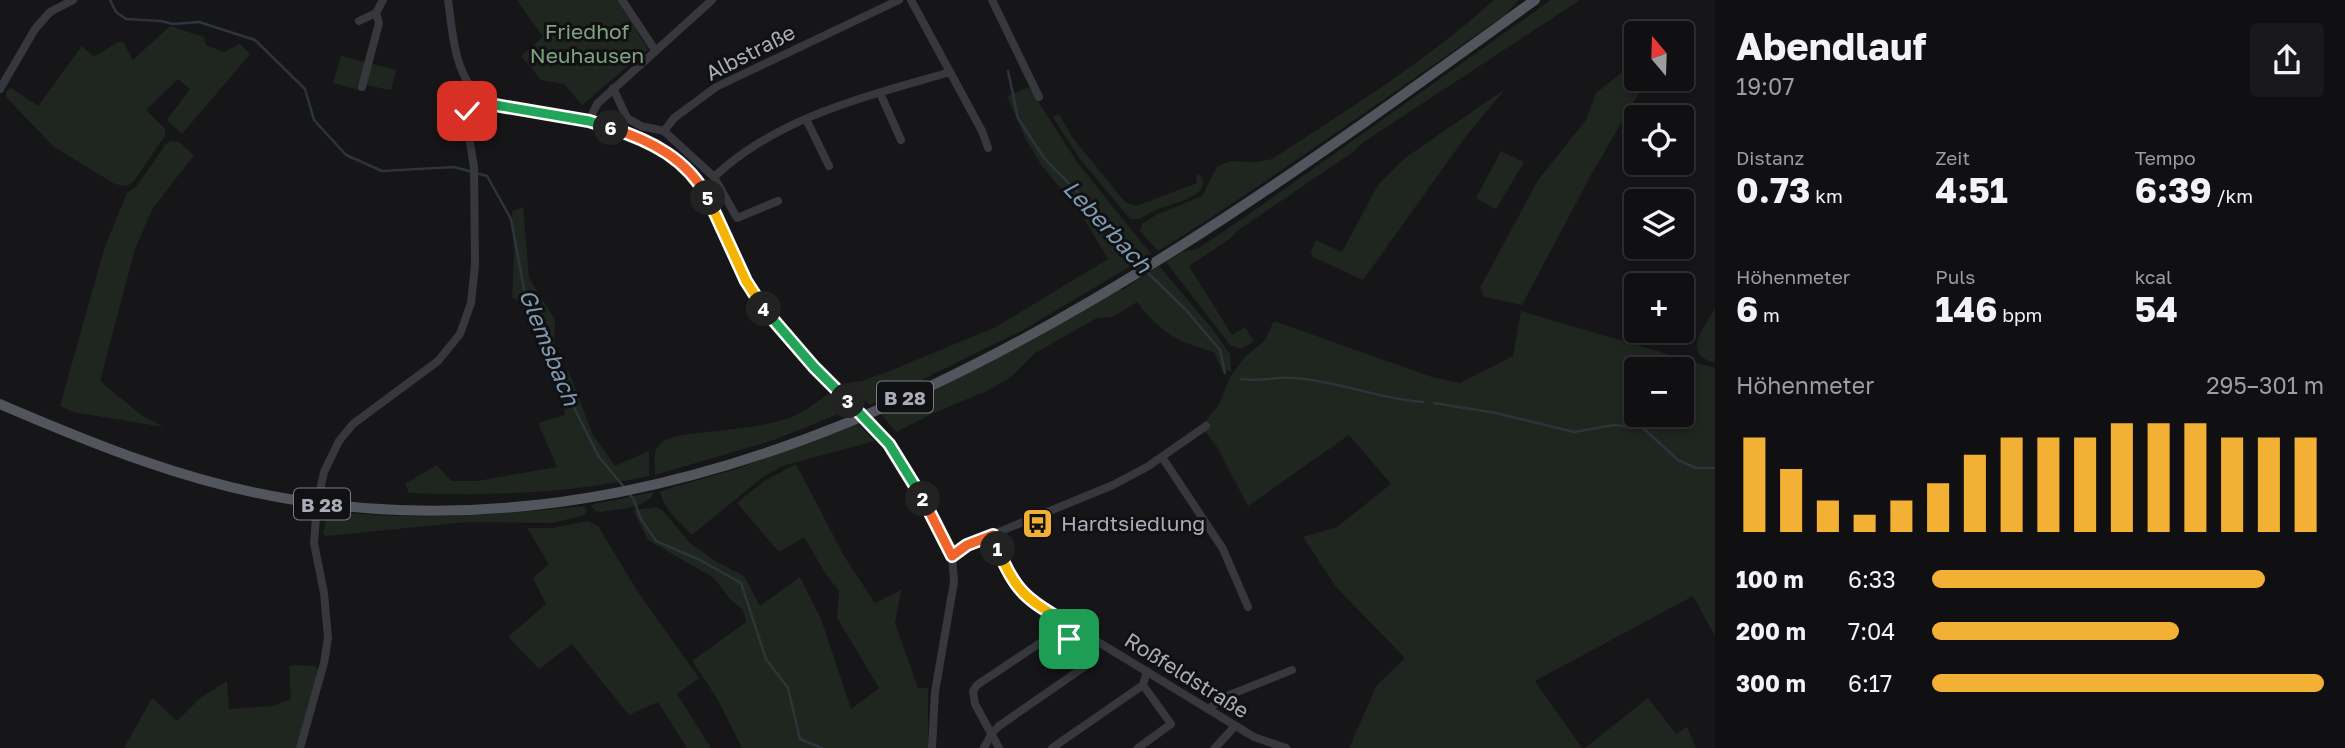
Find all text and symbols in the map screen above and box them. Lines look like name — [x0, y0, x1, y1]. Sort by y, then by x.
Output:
park label: Friedhof Neuhausen — [530, 18, 644, 68]
street label: Albstraße — [701, 18, 799, 86]
north arrow — [1624, 21, 1694, 91]
map controls — [1624, 21, 1694, 427]
text: Abendlauf — [1736, 23, 1926, 68]
button: share — [2250, 23, 2324, 97]
text: 19:07 — [1736, 72, 1794, 100]
pin — [437, 81, 497, 141]
icon: check — [448, 92, 486, 130]
button: locate — [1624, 105, 1694, 175]
pin: 6 — [594, 110, 628, 146]
text: 6 — [604, 116, 617, 139]
text: Distanz — [1736, 146, 1804, 169]
text: Zeit — [1935, 146, 1970, 169]
text: Tempo — [2135, 146, 2196, 169]
text: 0.73 — [1736, 169, 1810, 211]
text: 4:51 — [1935, 169, 2008, 211]
text: 6:39 — [2135, 169, 2212, 211]
water label: Leberbach — [1058, 174, 1159, 279]
pin: 5 — [690, 180, 726, 216]
text: km — [1810, 184, 1843, 207]
text: /km — [2212, 184, 2253, 207]
text: 5 — [702, 186, 713, 209]
button: layers — [1624, 189, 1694, 259]
text: Höhenmeter — [1736, 265, 1850, 288]
text: Puls — [1935, 265, 1975, 288]
text: kcal — [2135, 265, 2172, 288]
button: + — [1624, 273, 1694, 343]
water label: Glemsbach — [514, 285, 586, 410]
text: 6 — [1736, 288, 1758, 330]
text: 146 — [1935, 288, 1997, 330]
text: 54 — [2135, 288, 2178, 330]
pin: 4 — [746, 292, 782, 326]
text: 4 — [758, 297, 769, 320]
text: m — [1758, 303, 1780, 326]
text: bpm — [1997, 303, 2042, 326]
button: − — [1624, 357, 1694, 427]
text: Höhenmeter — [1736, 371, 1874, 399]
text: 295–301 m — [2206, 371, 2324, 399]
road number: B 28 — [877, 382, 933, 412]
pin: 3 — [830, 384, 866, 418]
text: 3 — [842, 389, 853, 412]
pin: 2 — [906, 482, 940, 516]
text: 2 — [917, 487, 928, 510]
road number: B 28 — [294, 489, 350, 520]
bus stop icon: Hardtsiedlung — [1021, 506, 1055, 540]
place label: Hardtsiedlung — [1061, 510, 1205, 536]
pin: 1 — [981, 532, 1016, 566]
text: 1 — [993, 537, 1002, 560]
text: 100 m — [1736, 565, 1804, 593]
text: 6:33 — [1848, 565, 1896, 593]
pin — [1039, 609, 1099, 669]
text: 200 m — [1736, 617, 1806, 645]
text: 7:04 — [1848, 617, 1895, 645]
icon: arrive — [1050, 620, 1088, 658]
street label: Roßfeldstraße — [1120, 627, 1254, 723]
text: 300 m — [1736, 669, 1806, 697]
text: 6:17 — [1848, 669, 1892, 697]

